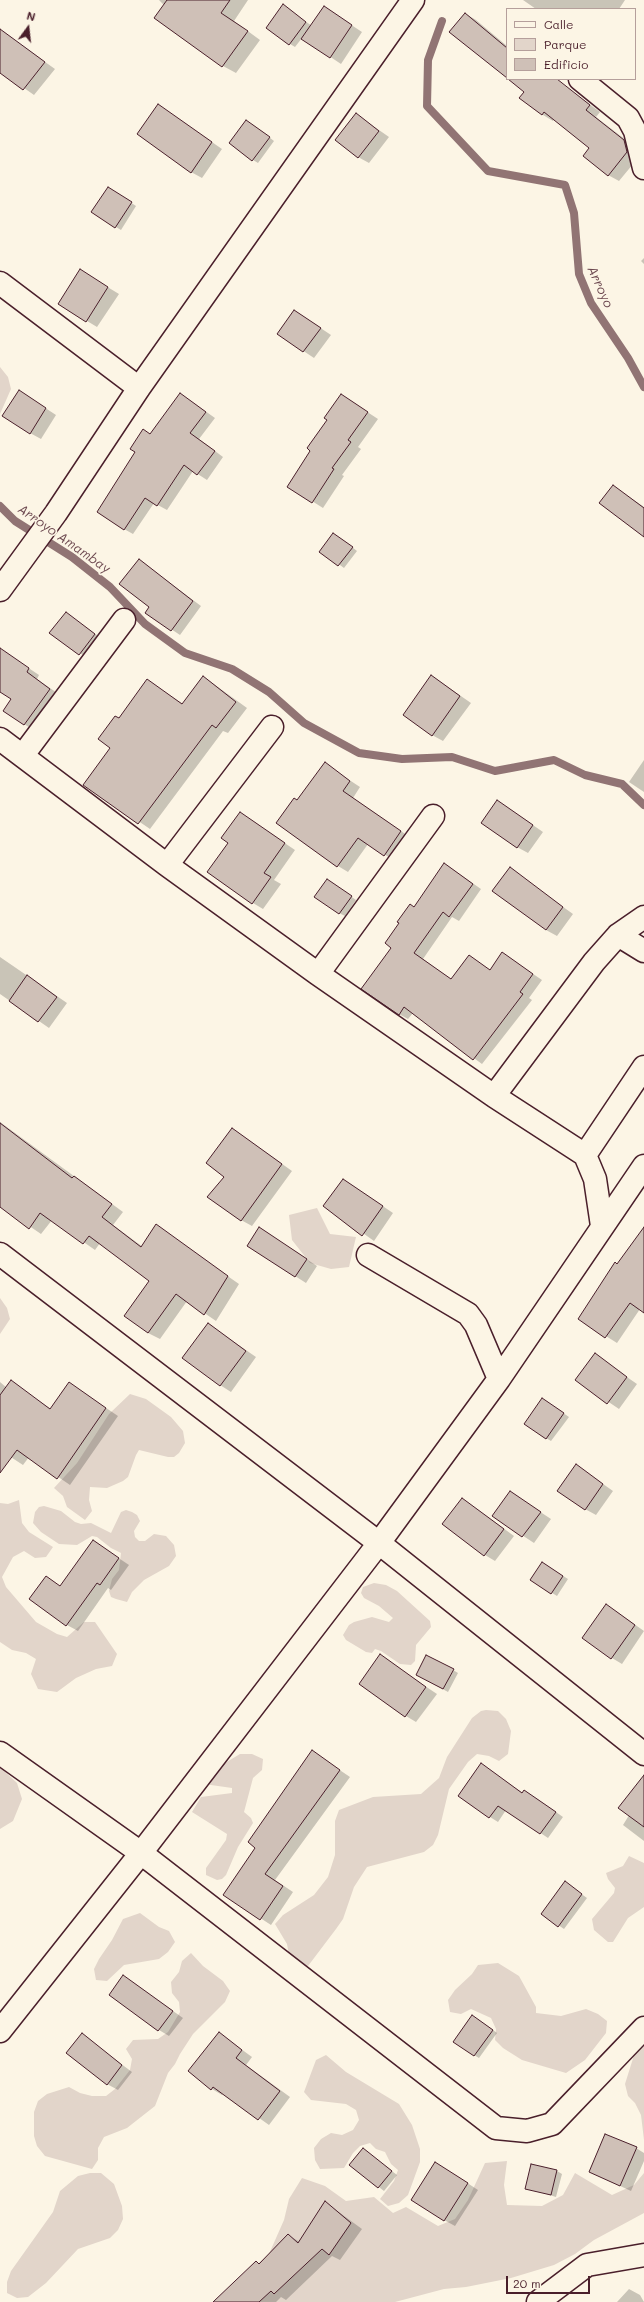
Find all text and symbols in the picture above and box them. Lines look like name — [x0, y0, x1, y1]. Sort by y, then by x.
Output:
north arrow — [8, 8, 48, 48]
text: N — [25, 8, 37, 24]
legend — [506, 8, 636, 80]
text: Calle — [544, 16, 574, 32]
text: Parque — [544, 36, 587, 52]
text: Edificio — [544, 56, 588, 72]
water label: Arroyo — [584, 264, 616, 310]
water label: Arroyo Amambay — [15, 501, 113, 577]
scale bar — [508, 2268, 592, 2294]
text: 20 m — [513, 2275, 541, 2291]

